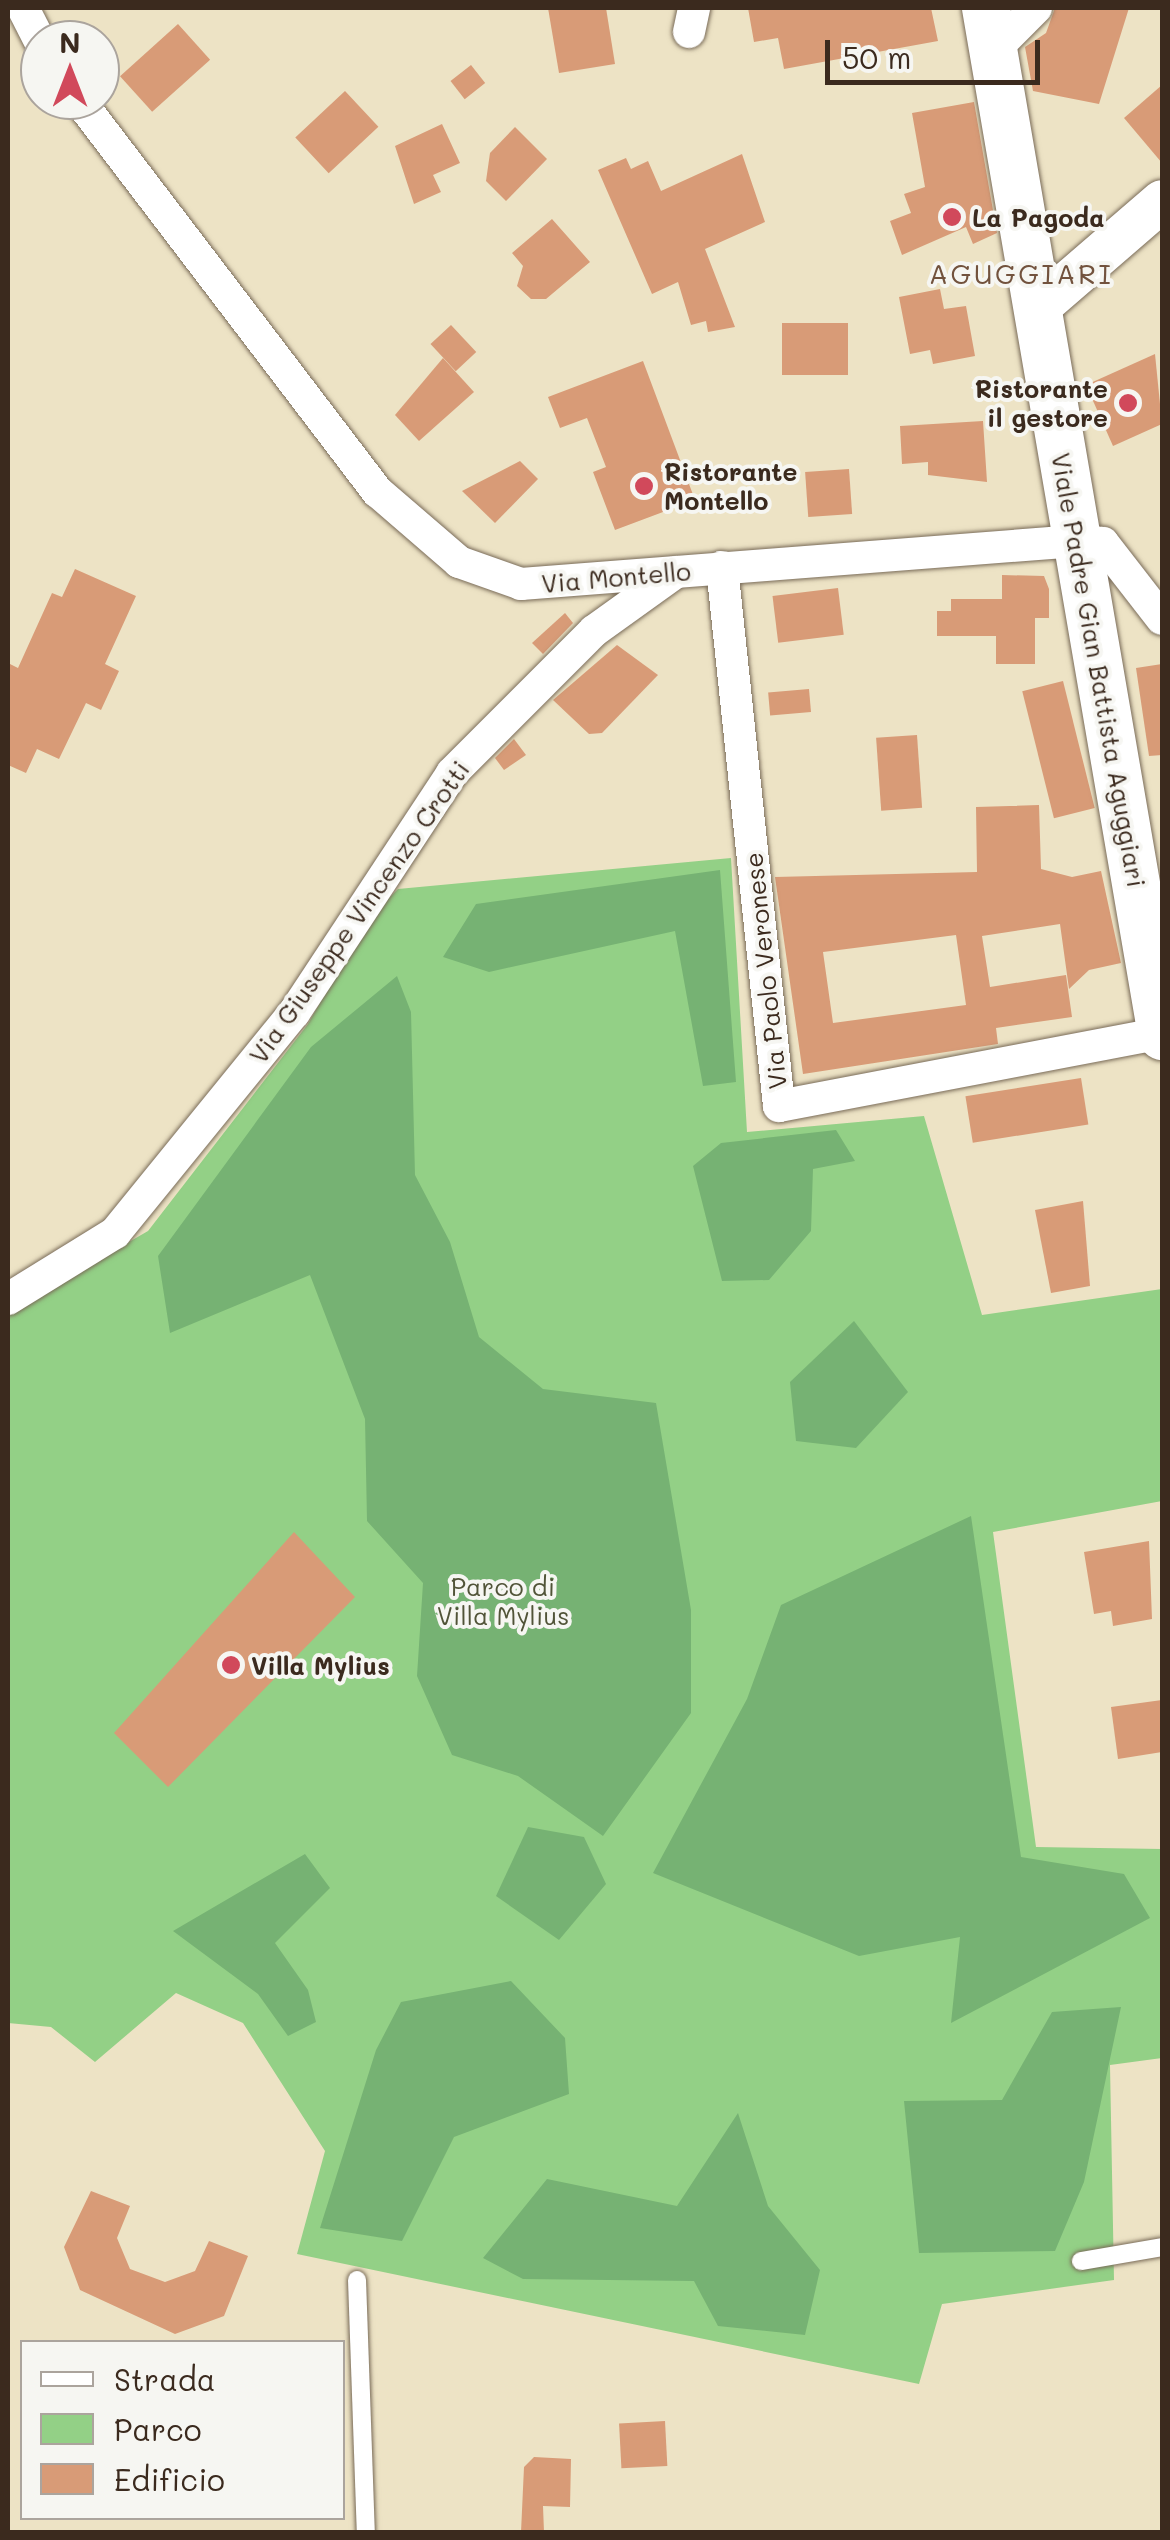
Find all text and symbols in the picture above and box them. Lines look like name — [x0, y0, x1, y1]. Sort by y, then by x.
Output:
north arrow — [20, 20, 120, 120]
scale bar — [830, 20, 1045, 82]
text: N — [59, 24, 81, 60]
text: 50 m — [842, 37, 912, 77]
place label: La Pagoda — [972, 202, 1105, 232]
marker: La Pagoda — [941, 206, 963, 228]
district label: AGUGGIARI — [929, 256, 1113, 290]
place label: Ristorante il gestore — [975, 374, 1108, 433]
marker: Ristorante il gestore — [1117, 392, 1139, 414]
street label: Viale Padre Gian Battista Aguggiari — [1046, 450, 1152, 890]
place label: Ristorante Montello — [664, 457, 797, 516]
marker: Ristorante Montello — [633, 475, 655, 497]
street label: Via Montello — [540, 556, 692, 598]
street label: Via Giuseppe Vincenzo Crotti — [243, 755, 475, 1069]
street label: Via Paolo Veronese — [738, 851, 792, 1091]
park label: Parco di Villa Mylius — [437, 1572, 569, 1631]
place label: Villa Mylius — [251, 1650, 390, 1680]
marker: Villa Mylius — [220, 1654, 242, 1676]
legend — [20, 2340, 345, 2520]
text: Strada — [114, 2359, 216, 2399]
text: Parco — [114, 2409, 202, 2449]
text: Edificio — [114, 2459, 225, 2499]

